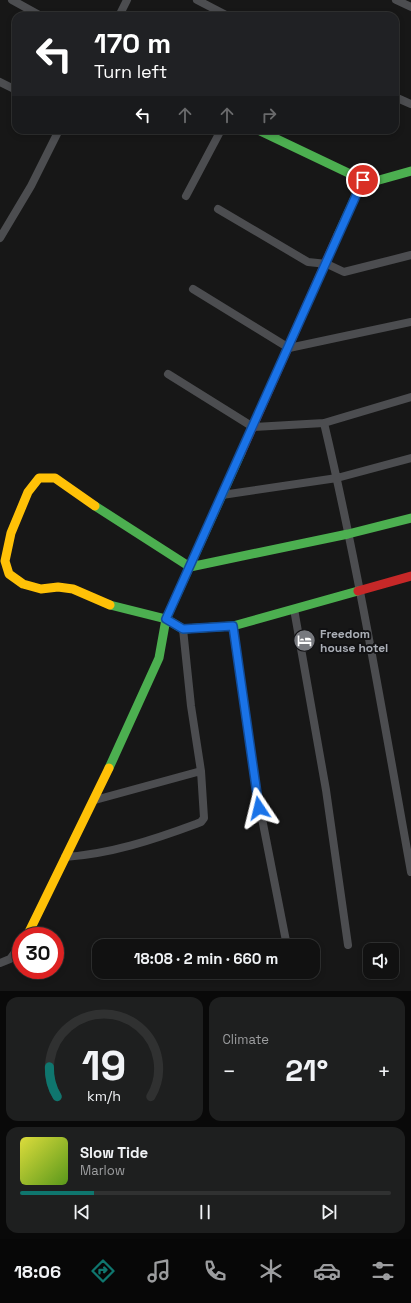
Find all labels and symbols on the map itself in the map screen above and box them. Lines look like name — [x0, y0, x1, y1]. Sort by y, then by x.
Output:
pin — [346, 163, 380, 197]
place label: Freedom house hotel — [320, 626, 388, 656]
hotel icon: Freedom house hotel — [291, 628, 317, 654]
position arrow — [238, 787, 280, 829]
speed limit sign: 30 — [12, 927, 64, 979]

